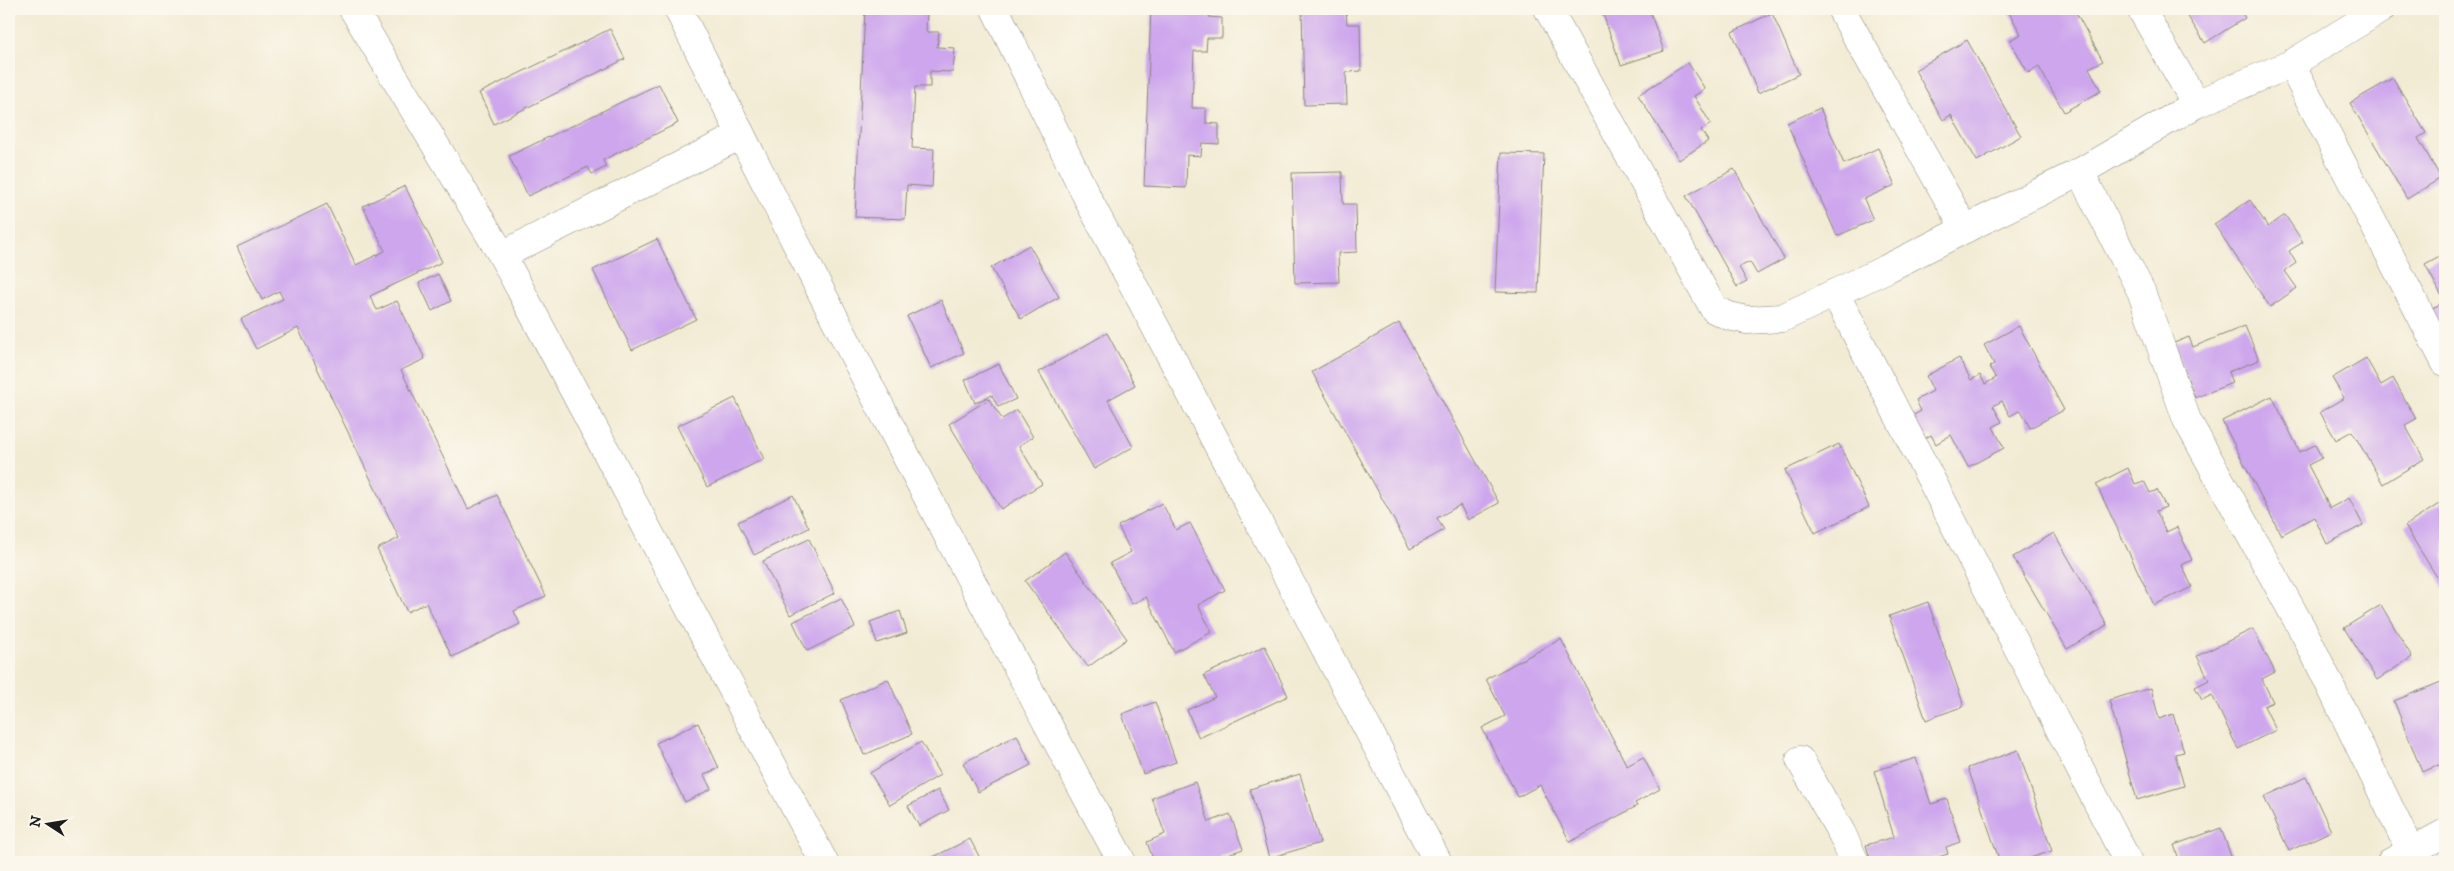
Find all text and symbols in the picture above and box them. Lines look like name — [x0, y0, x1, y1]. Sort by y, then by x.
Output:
north arrow — [22, 798, 72, 848]
text: N — [26, 814, 46, 829]

